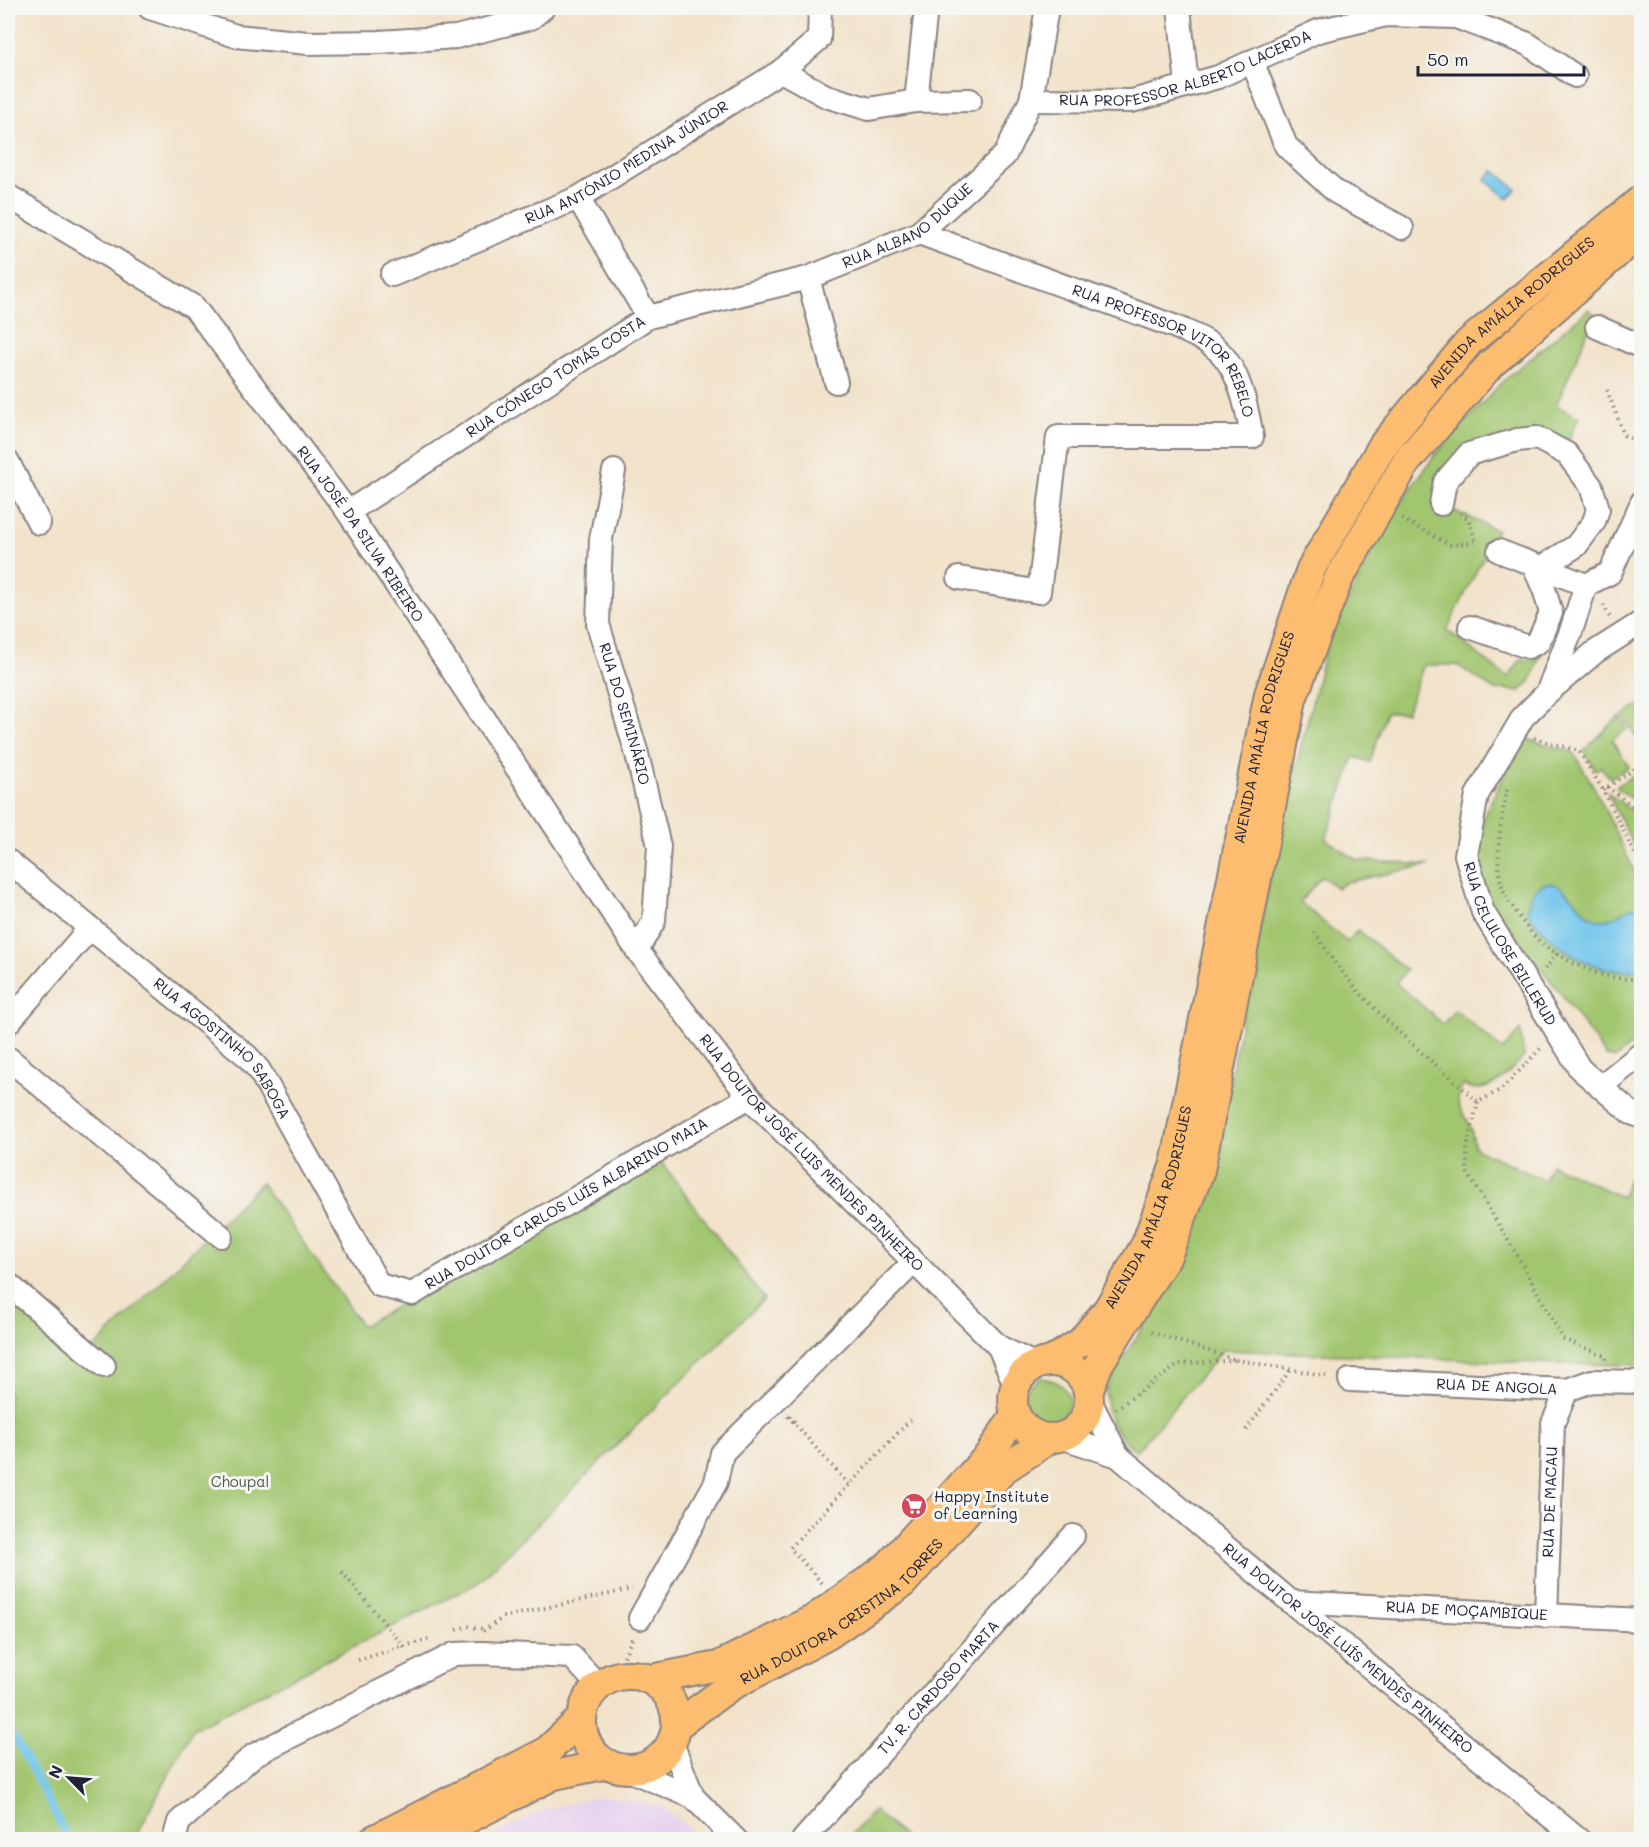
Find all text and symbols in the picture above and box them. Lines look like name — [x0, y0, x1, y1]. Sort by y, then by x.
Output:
street label: RUA PROFESSOR ALBERTO LACERDA — [1059, 25, 1314, 110]
scale bar — [1418, 39, 1584, 77]
text: 50 m — [1427, 47, 1469, 71]
street label: RUA ANTÓNIO MEDINA JÚNIOR — [522, 95, 732, 228]
street label: RUA ALBANO DUQUE — [839, 178, 977, 272]
street label: AVENIDA AMÁLIA RODRIGUES — [1424, 231, 1598, 392]
street label: RUA PROFESSOR VITOR REBELO — [1070, 279, 1259, 419]
street label: RUA CÓNEGO TOMÁS COSTA — [462, 310, 649, 442]
street label: RUA JOSÉ DA SILVA RIBEIRO — [293, 441, 429, 626]
street label: AVENIDA AMÁLIA RODRIGUES — [1228, 628, 1299, 845]
street label: RUA DO SEMINÁRIO — [595, 640, 655, 787]
street label: RUA CELULOSE BILLERUD — [1460, 859, 1562, 1029]
street label: RUA AGOSTINHO SABOGA — [150, 973, 295, 1122]
street label: RUA DOUTOR JOSÉ LUIS MENDES PINHEIRO — [696, 1030, 929, 1275]
street label: AVENIDA AMÁLIA RODRIGUES — [1099, 1104, 1195, 1312]
street label: RUA DOUTOR CARLOS LUÍS ALBARINO MAIA — [421, 1112, 711, 1294]
street label: RUA DE ANGOLA — [1436, 1373, 1558, 1399]
street label: RUA DE MACAU — [1537, 1446, 1561, 1558]
park label: Choupal — [211, 1471, 269, 1491]
place label: Happy Institute of Learning — [934, 1486, 1049, 1523]
supermarket icon: Happy Institute of Learning — [899, 1491, 929, 1521]
street label: RUA DOUTORA CRISTINA TORRES — [736, 1534, 947, 1688]
street label: RUA DOUTOR JOSÉ LUÍS MENDES PINHEIRO — [1219, 1538, 1478, 1758]
street label: RUA DE MOÇAMBIQUE — [1386, 1596, 1548, 1624]
street label: TV. R. CARDOSO MARTA — [873, 1615, 1003, 1758]
north arrow — [39, 1748, 99, 1808]
text: N — [43, 1762, 67, 1781]

